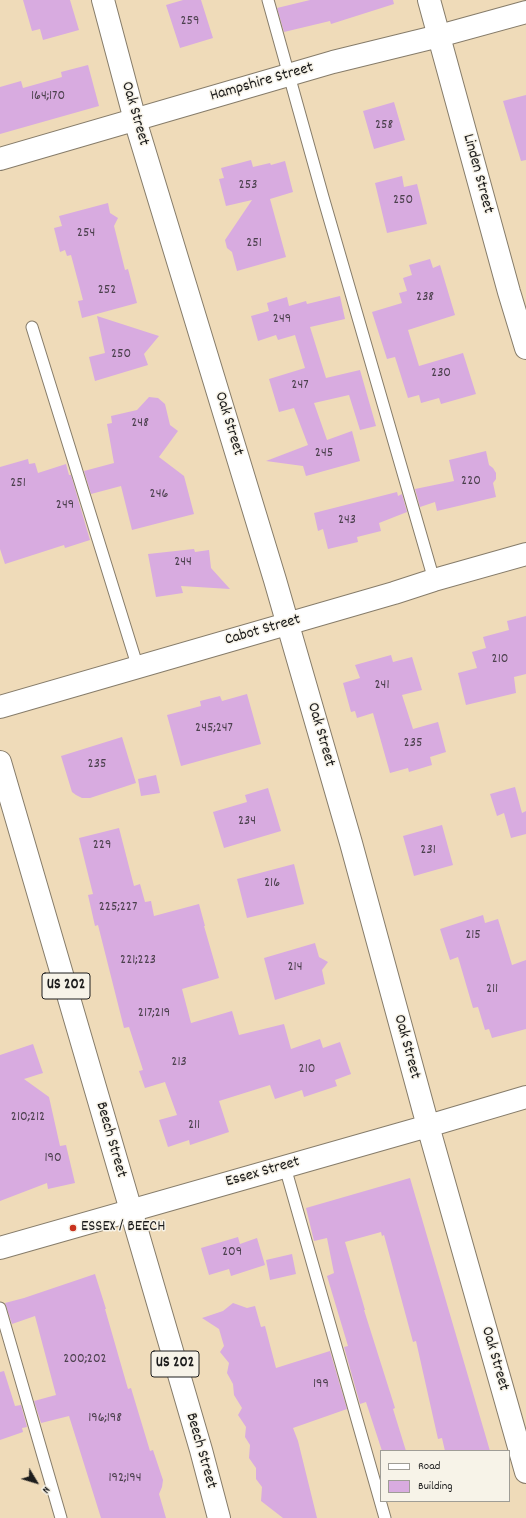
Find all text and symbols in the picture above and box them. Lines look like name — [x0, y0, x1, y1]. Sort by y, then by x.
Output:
house number: 259 — [180, 14, 200, 30]
street label: Hampshire Street — [208, 59, 316, 107]
street label: Oak Street — [116, 80, 152, 148]
house number: 164;170 — [31, 89, 65, 105]
house number: 258 — [375, 118, 393, 134]
street label: Linden Street — [457, 132, 497, 216]
house number: 253 — [239, 178, 257, 194]
house number: 250 — [393, 193, 413, 209]
house number: 254 — [77, 226, 95, 242]
house number: 251 — [246, 236, 262, 252]
house number: 252 — [98, 283, 116, 299]
house number: 238 — [416, 290, 434, 306]
house number: 249 — [273, 312, 291, 328]
house number: 250 — [111, 347, 131, 363]
house number: 230 — [431, 366, 451, 382]
house number: 247 — [291, 378, 309, 394]
street label: Oak Street — [209, 390, 247, 458]
house number: 248 — [131, 416, 149, 432]
house number: 245 — [315, 446, 333, 462]
house number: 220 — [461, 474, 481, 490]
house number: 251 — [10, 476, 26, 492]
house number: 246 — [150, 487, 168, 503]
house number: 249 — [56, 498, 74, 514]
house number: 243 — [338, 513, 356, 529]
house number: 244 — [174, 555, 192, 571]
street label: Cabot Street — [223, 611, 303, 651]
house number: 210 — [492, 652, 508, 668]
house number: 241 — [375, 678, 389, 694]
street label: Oak Street — [302, 701, 338, 769]
house number: 245;247 — [195, 721, 233, 737]
house number: 235 — [404, 736, 422, 752]
house number: 235 — [88, 757, 106, 773]
house number: 234 — [238, 814, 256, 830]
house number: 229 — [93, 838, 111, 854]
house number: 231 — [420, 843, 436, 859]
house number: 216 — [264, 876, 280, 892]
house number: 225;227 — [99, 900, 137, 916]
house number: 215 — [465, 928, 481, 944]
house number: 221;223 — [120, 953, 156, 969]
house number: 214 — [288, 960, 302, 976]
road number: US 202 — [42, 973, 90, 999]
house number: 211 — [486, 982, 498, 998]
house number: 217;219 — [138, 1006, 170, 1022]
street label: Oak Street — [388, 1013, 424, 1081]
house number: 213 — [171, 1055, 187, 1071]
house number: 210 — [299, 1062, 315, 1078]
street label: Beech Street — [90, 1100, 130, 1180]
house number: 210;212 — [11, 1110, 45, 1126]
house number: 211 — [188, 1118, 200, 1134]
house number: 190 — [44, 1151, 62, 1167]
street label: Essex Street — [224, 1153, 302, 1193]
place label: ESSEX / BEECH — [81, 1218, 165, 1238]
marker: ESSEX / BEECH — [68, 1223, 78, 1233]
house number: 209 — [222, 1245, 242, 1261]
street label: Oak Street — [476, 1325, 512, 1393]
road number: US 202 — [151, 1351, 199, 1377]
house number: 200;202 — [63, 1352, 107, 1368]
house number: 199 — [313, 1377, 329, 1393]
house number: 196;198 — [88, 1411, 122, 1427]
street label: Beech Street — [180, 1411, 220, 1491]
legend — [380, 1450, 510, 1502]
text: Road — [418, 1458, 440, 1475]
north arrow — [16, 1462, 56, 1502]
house number: 192;194 — [108, 1471, 142, 1487]
text: Building — [418, 1478, 453, 1495]
text: N — [37, 1482, 53, 1496]

